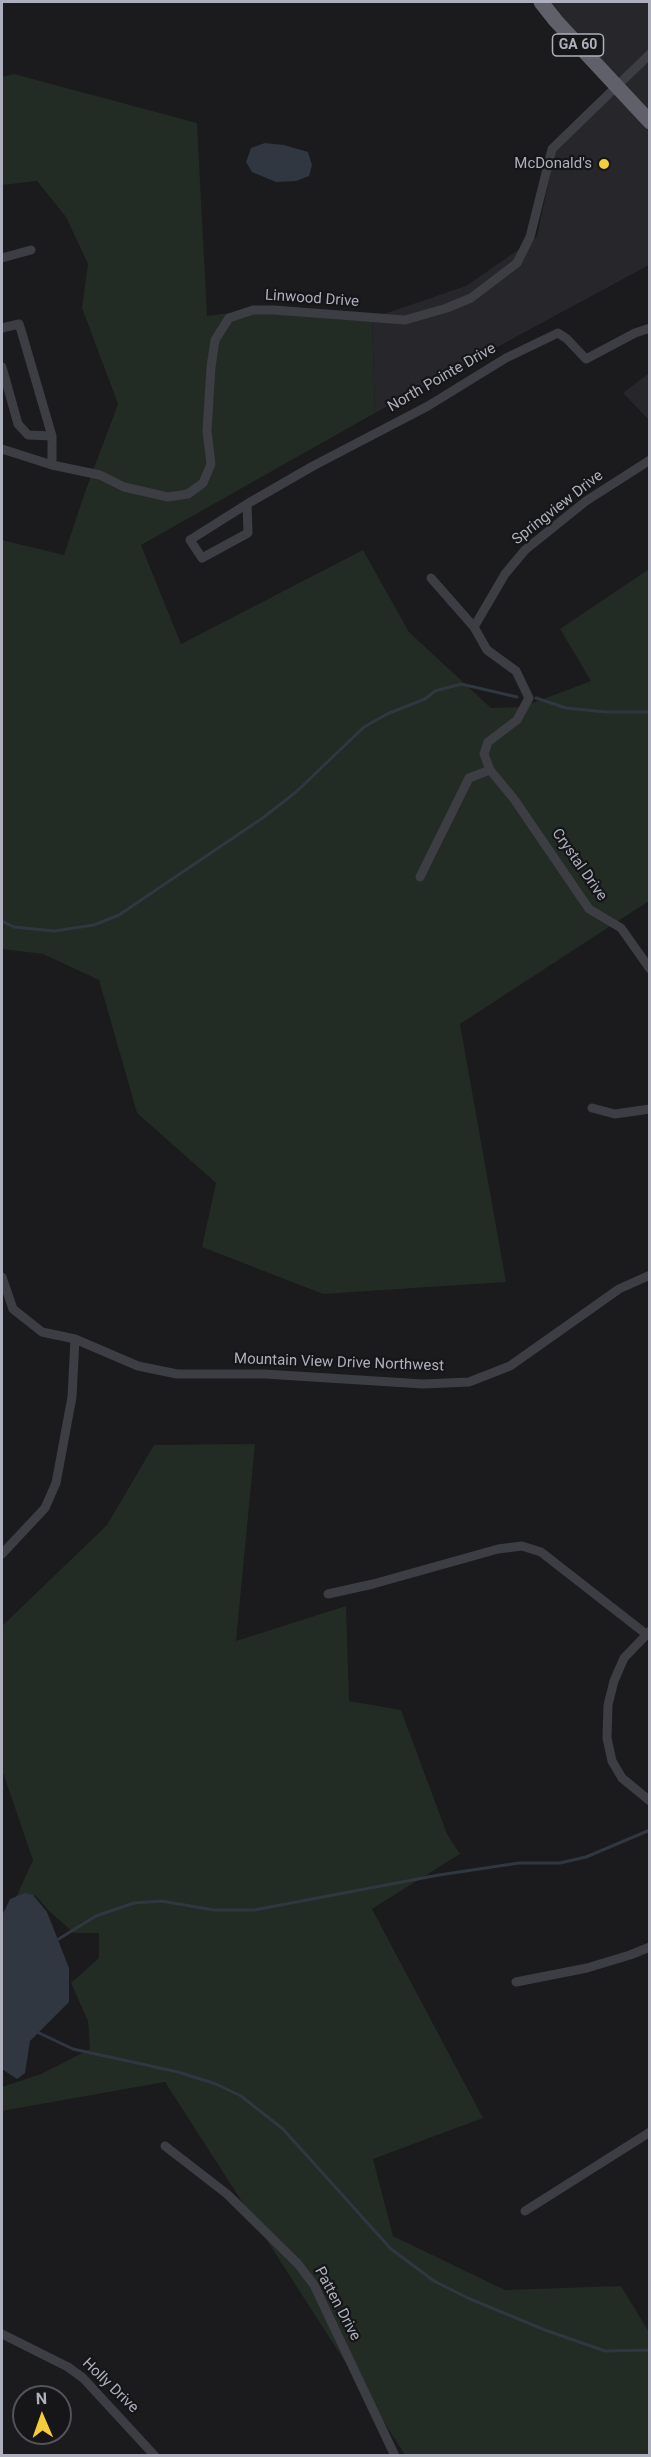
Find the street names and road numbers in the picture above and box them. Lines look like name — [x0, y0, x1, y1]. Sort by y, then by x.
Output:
road number: GA 60 — [552, 34, 604, 56]
street label: Linwood Drive — [264, 287, 360, 311]
street label: North Pointe Drive — [385, 340, 499, 416]
street label: Springview Drive — [509, 467, 607, 549]
street label: Crystal Drive — [548, 825, 610, 905]
street label: Mountain View Drive Northwest — [234, 1350, 444, 1376]
street label: Patten Drive — [310, 2264, 364, 2344]
street label: Holly Drive — [78, 2355, 142, 2417]

